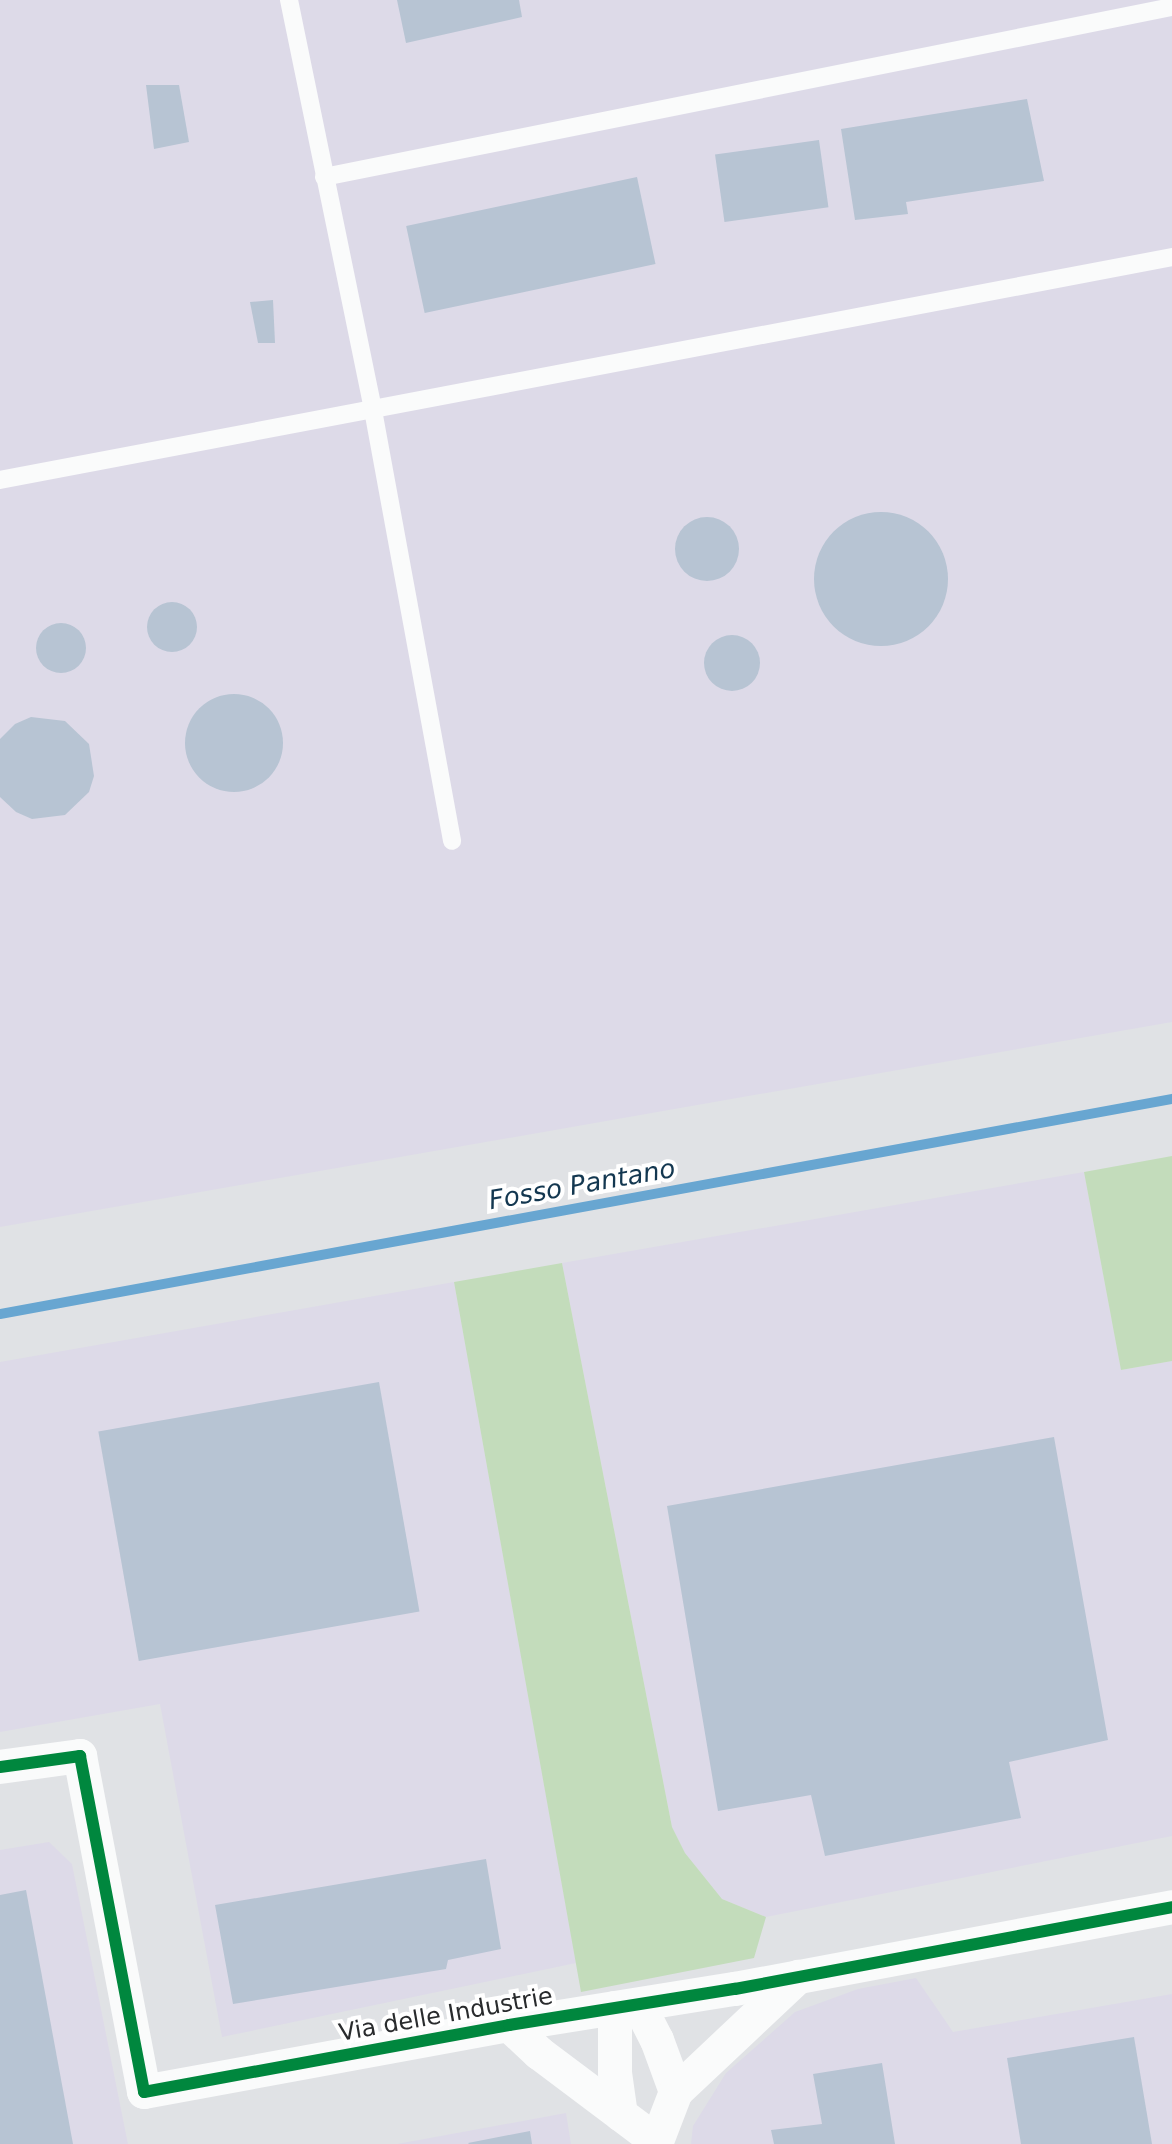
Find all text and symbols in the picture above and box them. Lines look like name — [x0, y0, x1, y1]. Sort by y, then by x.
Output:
water label: Fosso Pantano — [486, 1153, 678, 1217]
street label: Via delle Industrie — [337, 1982, 555, 2048]

